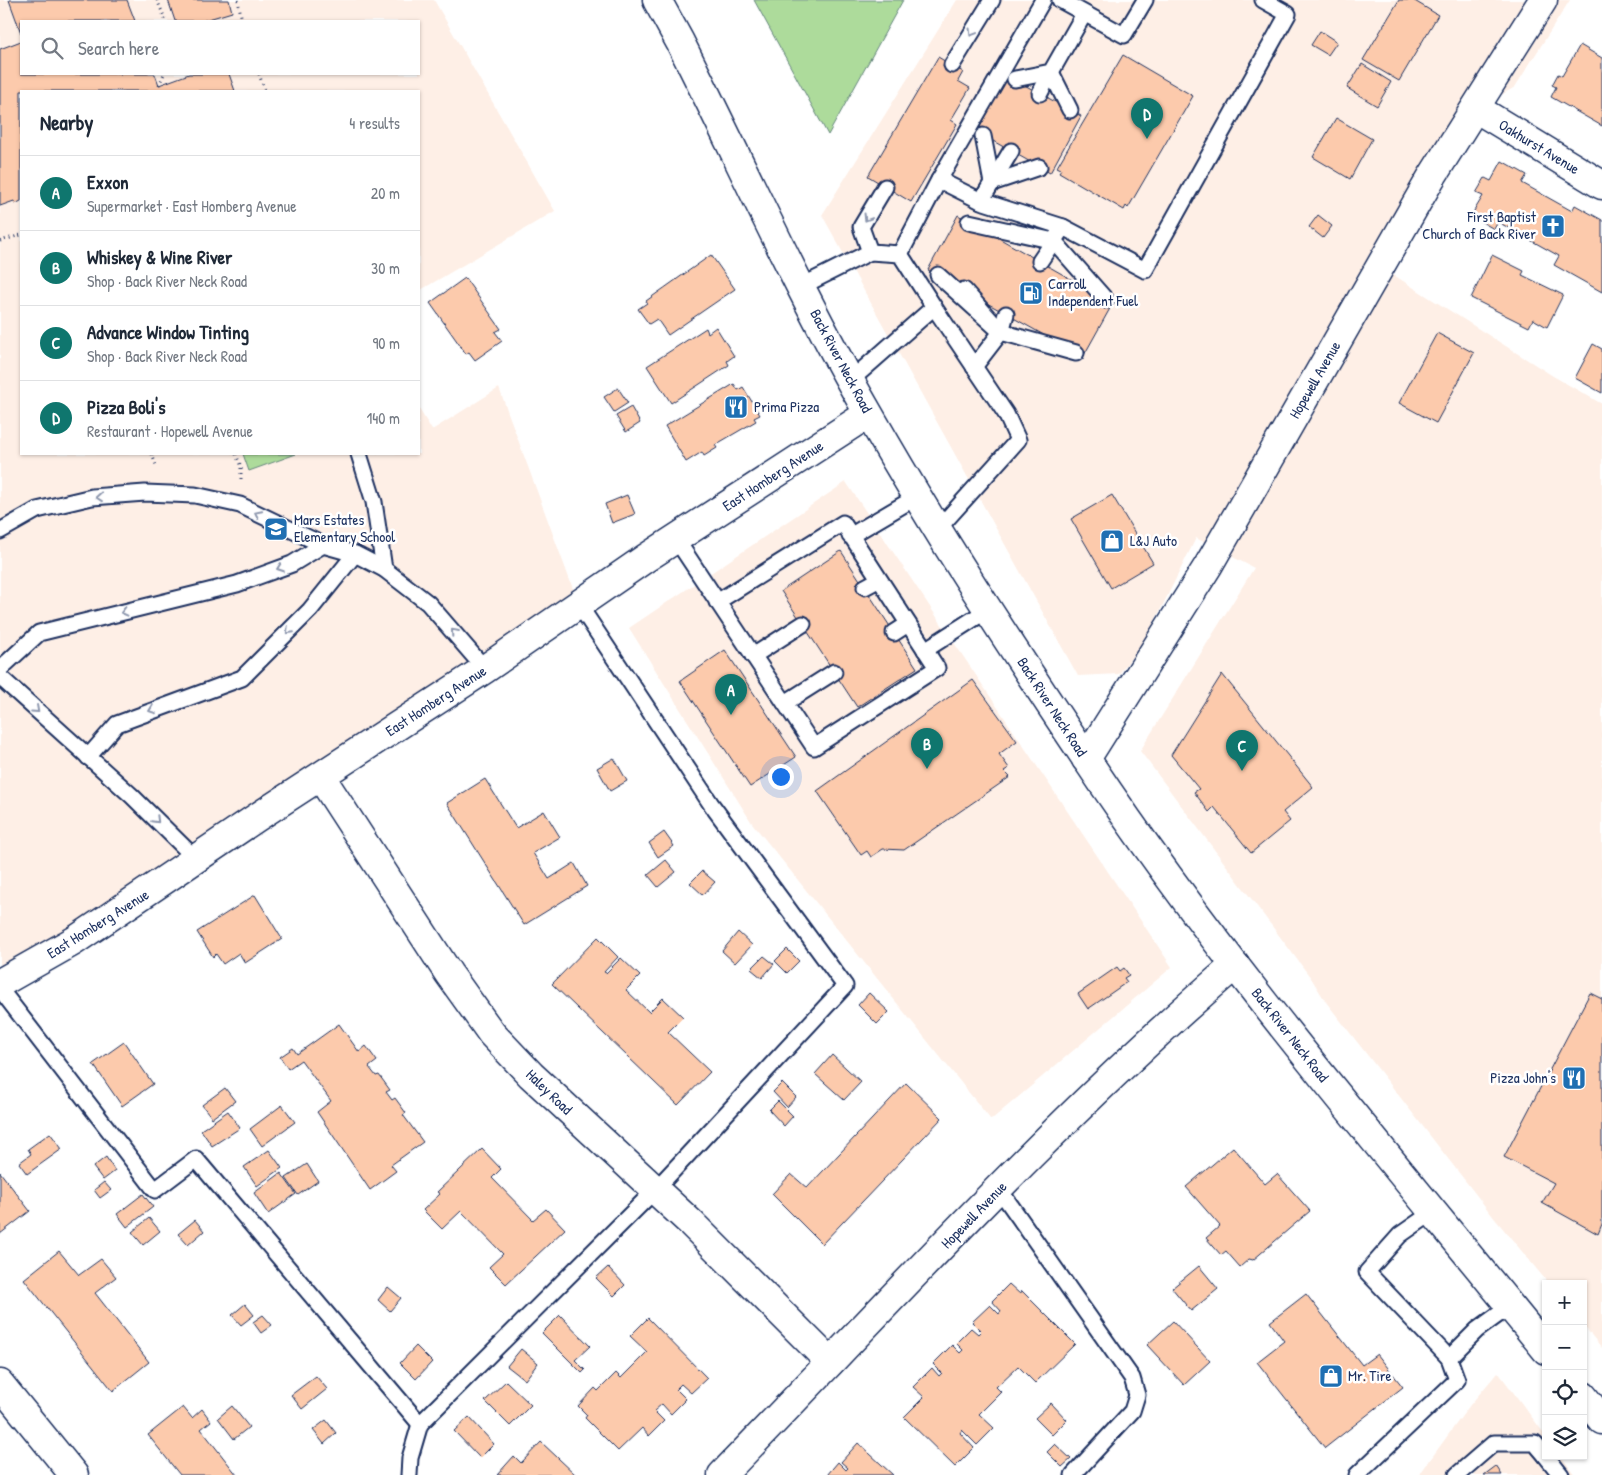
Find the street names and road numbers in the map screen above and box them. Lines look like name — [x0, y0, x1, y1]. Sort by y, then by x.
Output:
street label: Oakhurst Avenue — [1495, 114, 1584, 179]
street label: Back River Neck Road — [805, 305, 878, 416]
street label: Hopewell Avenue — [1284, 337, 1345, 422]
street label: East Homberg Avenue — [718, 435, 827, 516]
street label: Back River Neck Road — [1012, 653, 1092, 761]
street label: East Homberg Avenue — [381, 660, 490, 741]
street label: East Homberg Avenue — [43, 884, 153, 963]
street label: Back River Neck Road — [1247, 983, 1334, 1086]
street label: Haley Road — [521, 1064, 577, 1119]
street label: Hopewell Avenue — [936, 1176, 1011, 1253]

